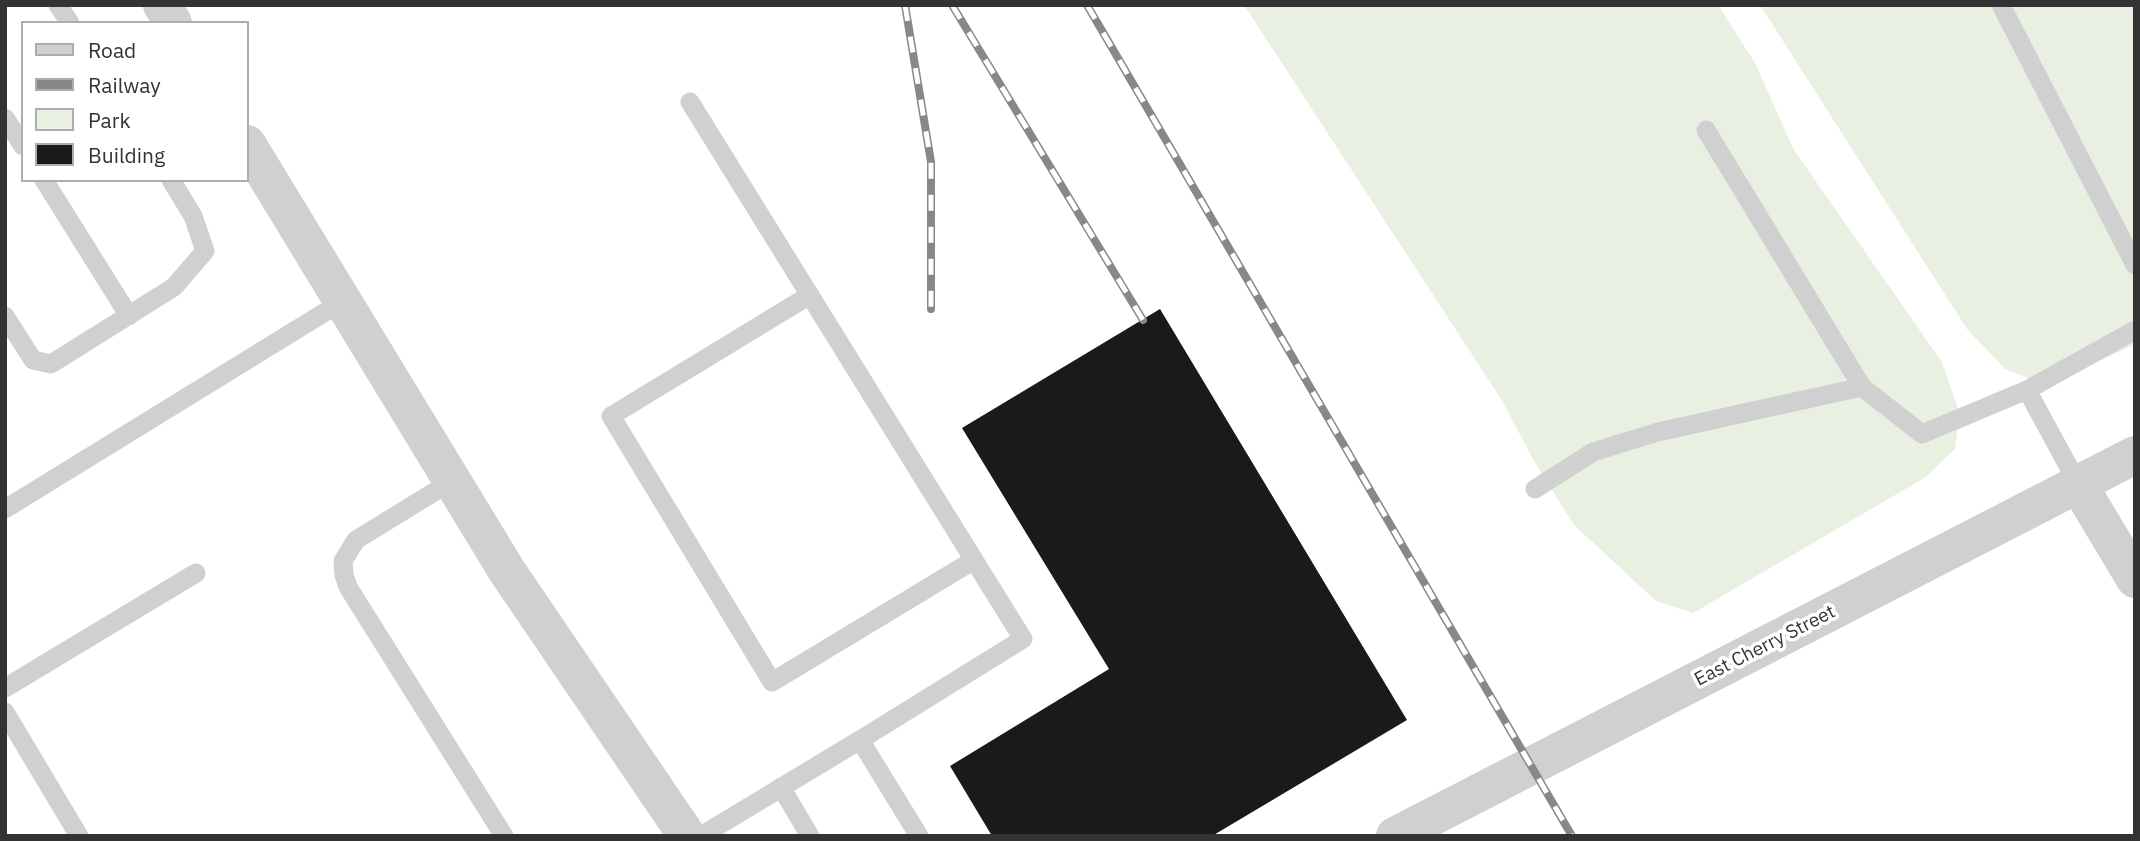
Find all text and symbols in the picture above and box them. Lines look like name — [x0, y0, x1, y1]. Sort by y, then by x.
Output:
legend — [21, 21, 248, 182]
text: Road — [88, 36, 136, 64]
text: Railway — [88, 71, 161, 99]
text: Park — [88, 106, 131, 134]
text: Building — [88, 141, 165, 169]
street label: East Cherry Street — [1691, 601, 1839, 691]

